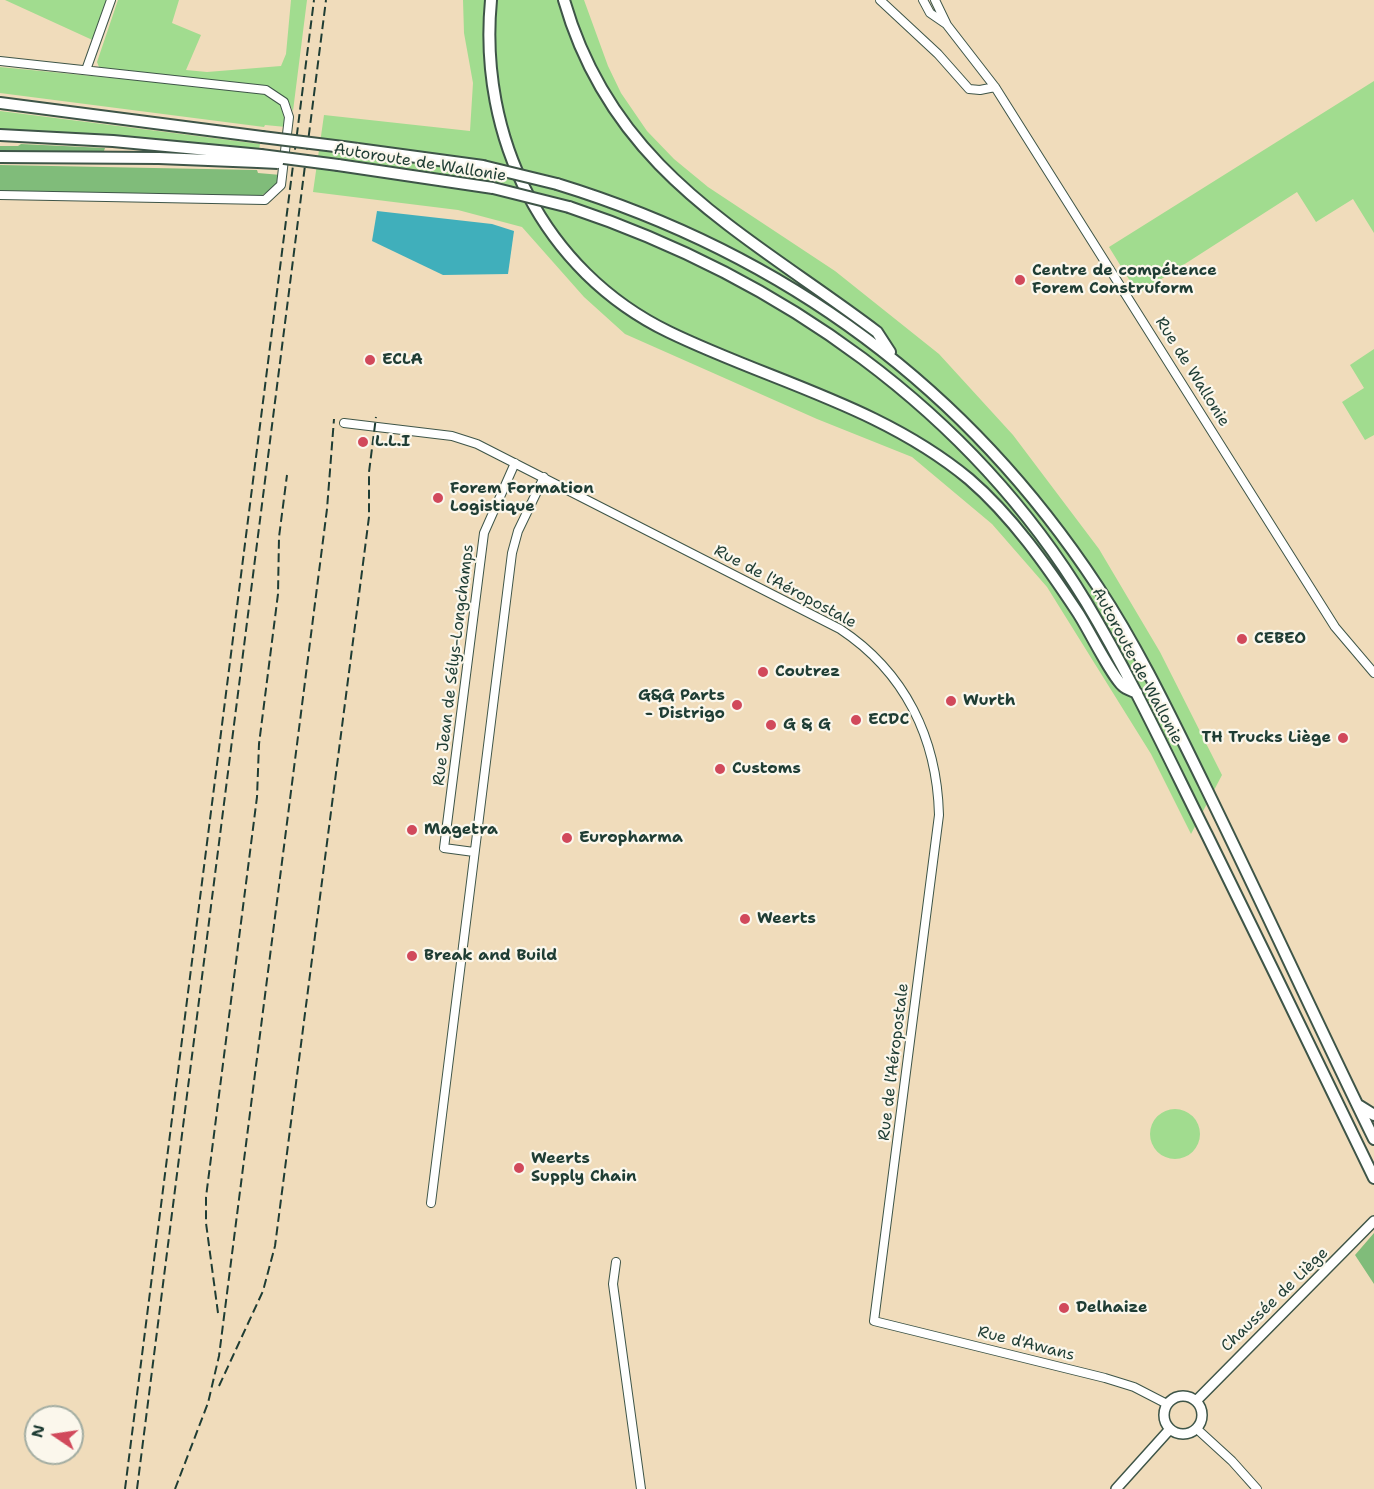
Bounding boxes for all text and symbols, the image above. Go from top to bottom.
street label: Autoroute de Wallonie [332,140,508,186]
place label: Centre de compétence Forem Construform [1032,261,1217,299]
marker: Centre de compétence Forem Construform [1013,273,1027,287]
street label: Rue de Wallonie [1151,314,1233,430]
place label: ECLA [382,350,423,370]
marker: ECLA [363,353,377,367]
place label: L.L.I [375,432,410,452]
marker: L.L.I [356,435,370,449]
place label: Forem Formation Logistique [450,479,594,517]
marker: Forem Formation Logistique [431,491,445,505]
street label: Rue de l'Aéropostale [710,541,860,633]
street label: Rue Jean de Sélys-Longchamps [430,543,478,787]
street label: Autoroute de Wallonie [1088,584,1186,748]
place label: CEBEO [1254,629,1306,649]
marker: CEBEO [1235,632,1249,646]
place label: Coutrez [775,662,840,682]
marker: Coutrez [756,665,770,679]
place label: G&G Parts - Distrigo [638,686,725,724]
place label: Wurth [963,691,1015,711]
marker: Wurth [944,694,958,708]
marker: G&G Parts - Distrigo [730,698,744,712]
place label: ECDC [868,710,909,730]
marker: ECDC [849,713,863,727]
place label: G & G [783,715,831,735]
marker: G & G [764,718,778,732]
place label: TH Trucks Liège [1202,728,1331,748]
marker: TH Trucks Liège [1336,731,1350,745]
place label: Customs [732,759,801,779]
marker: Customs [713,762,727,776]
place label: Magetra [424,820,498,840]
marker: Magetra [405,823,419,837]
place label: Europharma [579,828,683,848]
marker: Europharma [560,831,574,845]
place label: Weerts [757,909,816,929]
marker: Weerts [738,912,752,926]
place label: Break and Build [424,946,557,966]
marker: Break and Build [405,949,419,963]
street label: Rue de l'Aéropostale [875,982,913,1142]
place label: Weerts Supply Chain [531,1149,637,1187]
marker: Weerts Supply Chain [512,1161,526,1175]
street label: Chaussée de Liège [1217,1244,1333,1356]
place label: Delhaize [1076,1298,1148,1318]
marker: Delhaize [1057,1301,1071,1315]
street label: Rue d'Awans [976,1323,1076,1365]
north arrow [24,1405,84,1465]
text: N [26,1423,50,1440]

